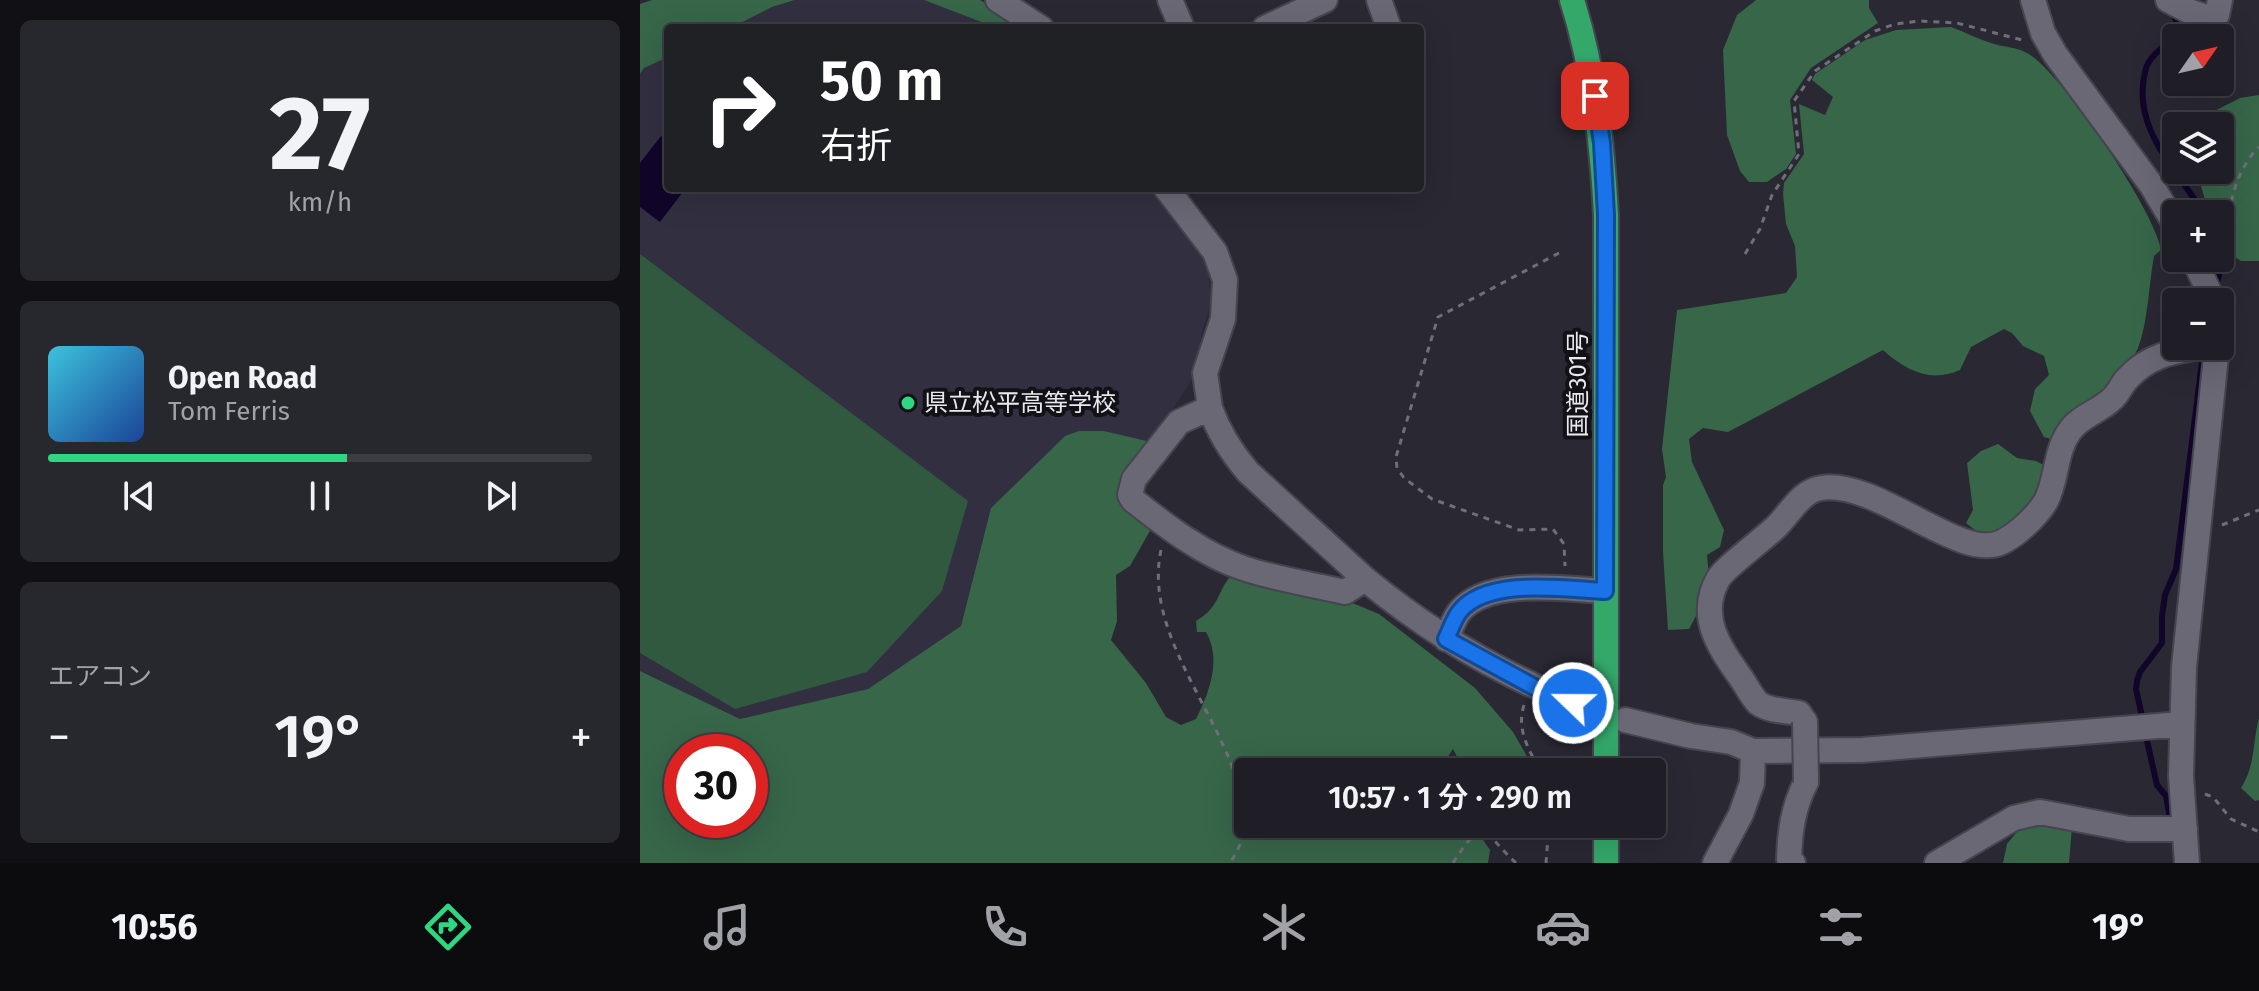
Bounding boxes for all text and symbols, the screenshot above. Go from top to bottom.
north arrow [2162,24,2234,96]
map controls [2162,24,2234,360]
text: 50 m [820,48,943,115]
icon: right [688,56,792,160]
pin [1561,62,1629,130]
text: 27 [269,72,371,197]
icon: arrive [1573,74,1617,118]
button: layers [2162,112,2234,184]
text: 右折 [820,124,892,168]
text: km/h [288,187,352,218]
button: + [2162,200,2234,272]
button: − [2162,288,2234,360]
street label: 国道301号 [1564,330,1592,438]
text: Open Road [168,360,317,396]
place label: 県立松平高等学校 [924,389,1116,417]
marker: 県立松平高等学校 [899,394,917,412]
text: Tom Ferris [168,396,290,427]
icon: previous [117,474,161,518]
icon: pause [298,474,342,518]
icon: next [479,474,523,518]
text: エアコン [48,661,152,692]
position arrow [1531,661,1615,745]
text: 19° [274,701,366,773]
text: − [48,711,70,764]
text: + [570,711,592,764]
speed limit sign: 30 [664,734,768,838]
text: 10:57 · 1 分 · 290 m [1328,780,1572,816]
icon: directions [420,899,476,955]
icon: music [699,899,755,955]
icon: phone [977,899,1033,955]
icon: climate [1256,899,1312,955]
icon: car [1535,899,1591,955]
icon: filters [1813,899,1869,955]
text: 10:56 [111,905,198,949]
text: 19° [2092,905,2148,949]

